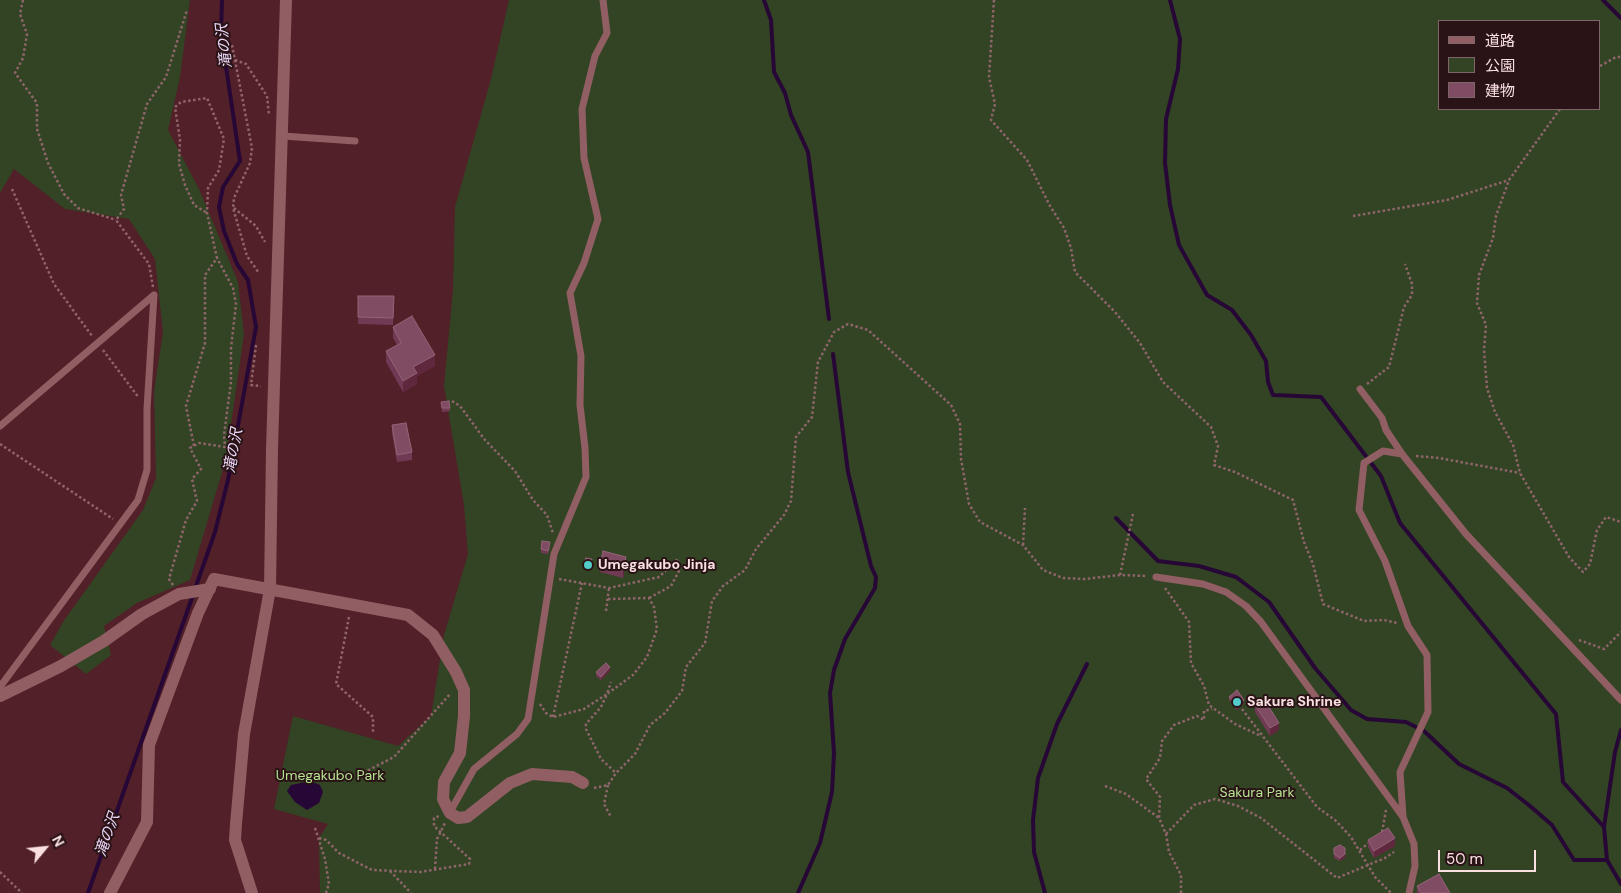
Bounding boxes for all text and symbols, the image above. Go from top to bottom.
legend [1438,20,1601,110]
water label: 滝の沢 [214,23,236,69]
text: 道路 [1485,31,1515,51]
text: 公園 [1485,56,1515,76]
text: 建物 [1485,81,1515,101]
water label: 滝の沢 [221,427,247,475]
place label: Umegakubo Jinja [598,557,715,573]
marker: Umegakubo Jinja [582,559,594,571]
place label: Sakura Shrine [1247,694,1341,710]
marker: Sakura Shrine [1231,696,1243,708]
park label: Umegakubo Park [276,768,384,784]
park label: Sakura Park [1220,785,1294,801]
water label: 滝の沢 [92,811,124,859]
north arrow [20,823,70,873]
text: N [48,832,69,850]
scale bar [1441,840,1538,872]
text: 50 m [1446,849,1483,869]

